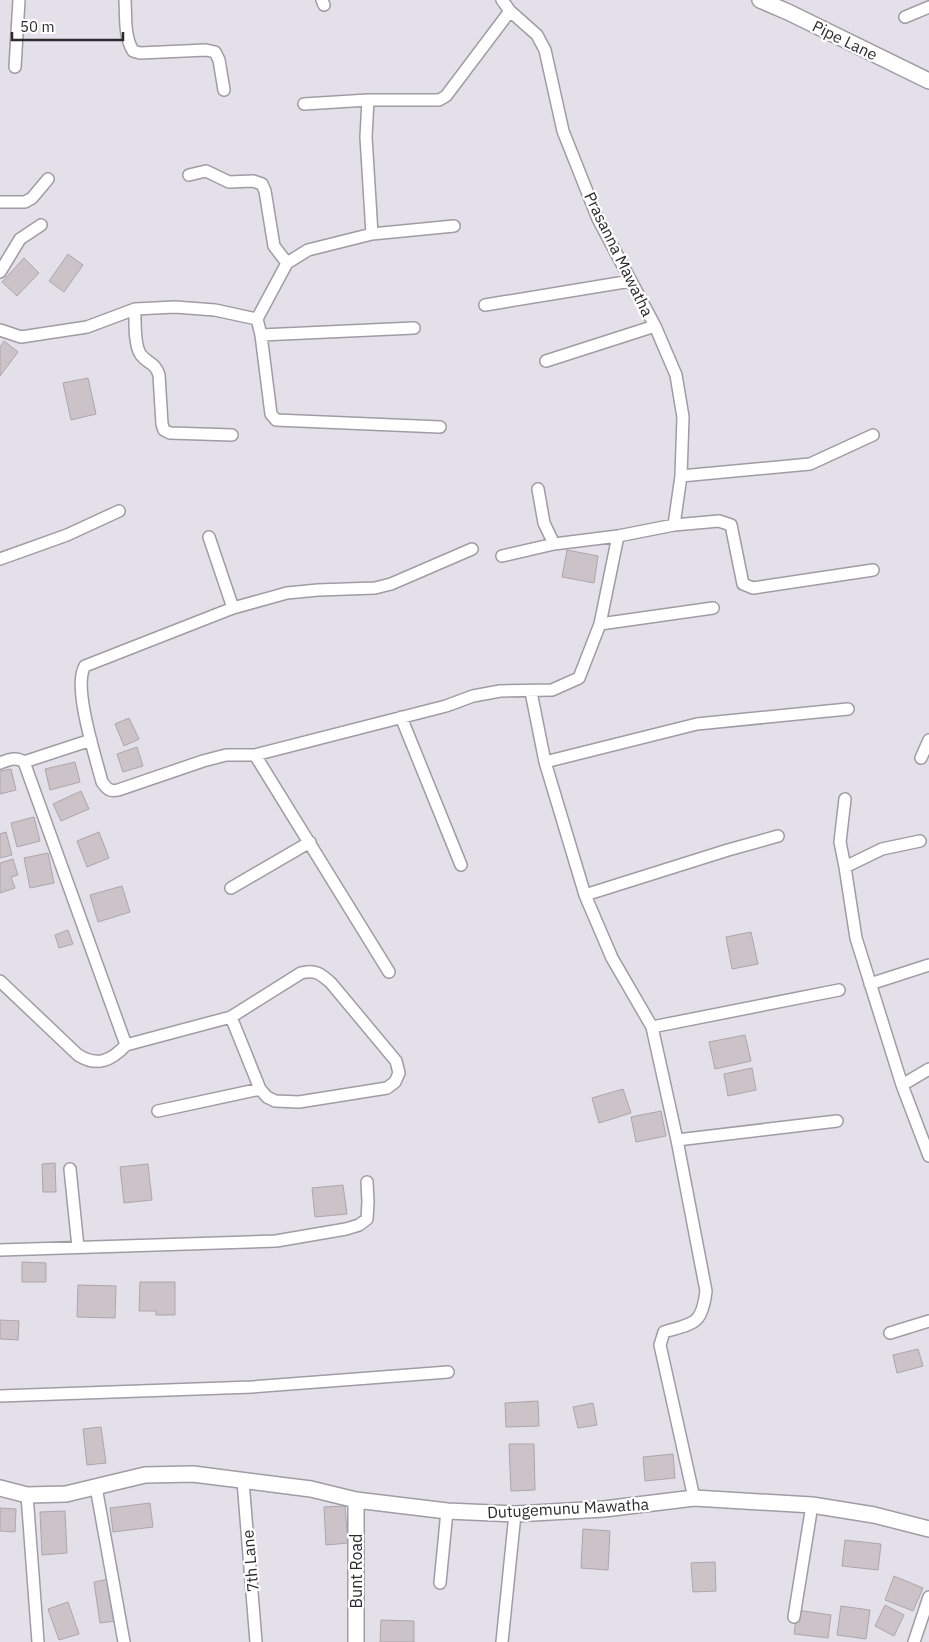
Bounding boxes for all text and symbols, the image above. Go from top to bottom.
scale bar [12,10,124,42]
street label: Pipe Lane [809,16,881,64]
text: 50 m [20,17,55,36]
street label: Prasanna Mawatha [580,188,658,320]
street label: Dutugemunu Mawatha [487,1494,650,1522]
street label: 7th Lane [237,1529,263,1593]
street label: Bunt Road [346,1534,366,1608]

